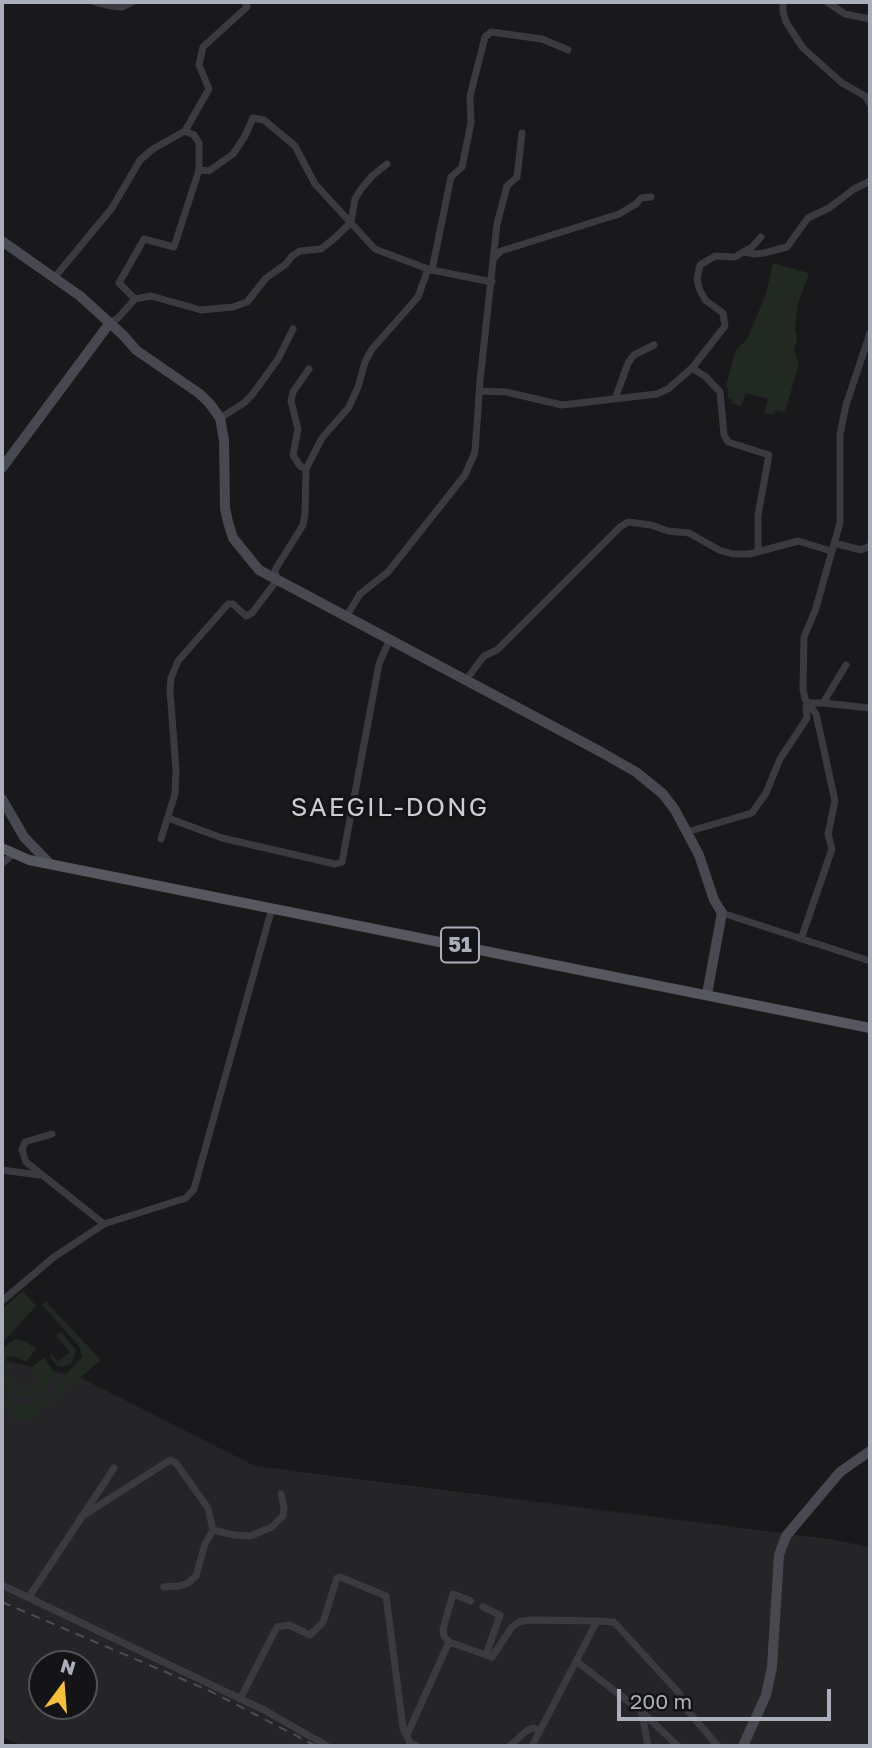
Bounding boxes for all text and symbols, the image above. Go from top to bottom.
district label: SAEGIL-DONG [292,792,488,824]
road number: 51 [441,928,479,962]
north arrow [28,1650,98,1720]
text: N [58,1653,78,1679]
scale bar [620,1674,834,1718]
text: 200 m [630,1688,692,1714]

